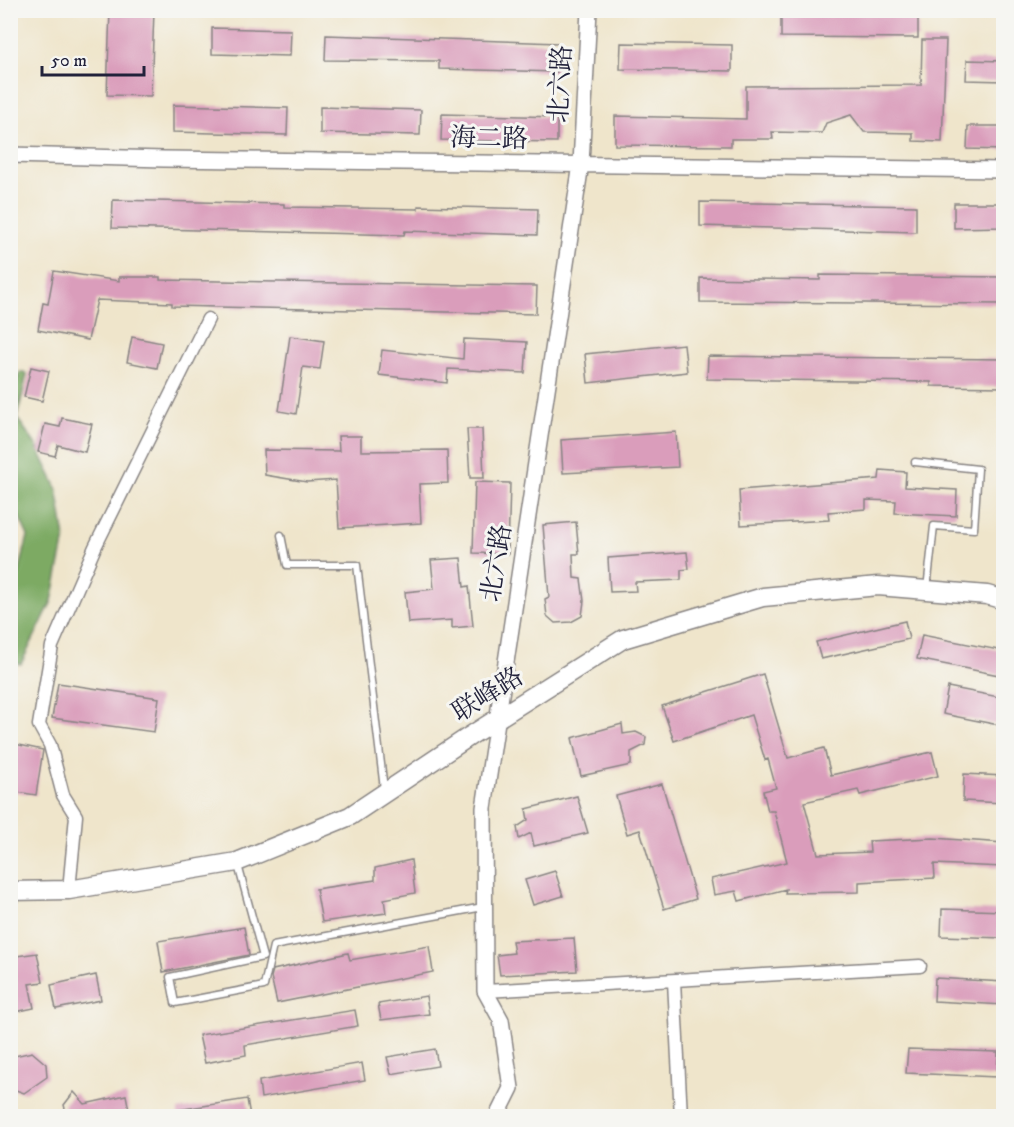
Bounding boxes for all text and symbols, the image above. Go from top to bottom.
scale bar [42,39,144,77]
street label: 北六路 [542,44,580,124]
text: 50 m [51,50,87,72]
street label: 海二路 [450,122,528,156]
street label: 北六路 [475,522,519,604]
street label: 联峰路 [446,660,530,730]

